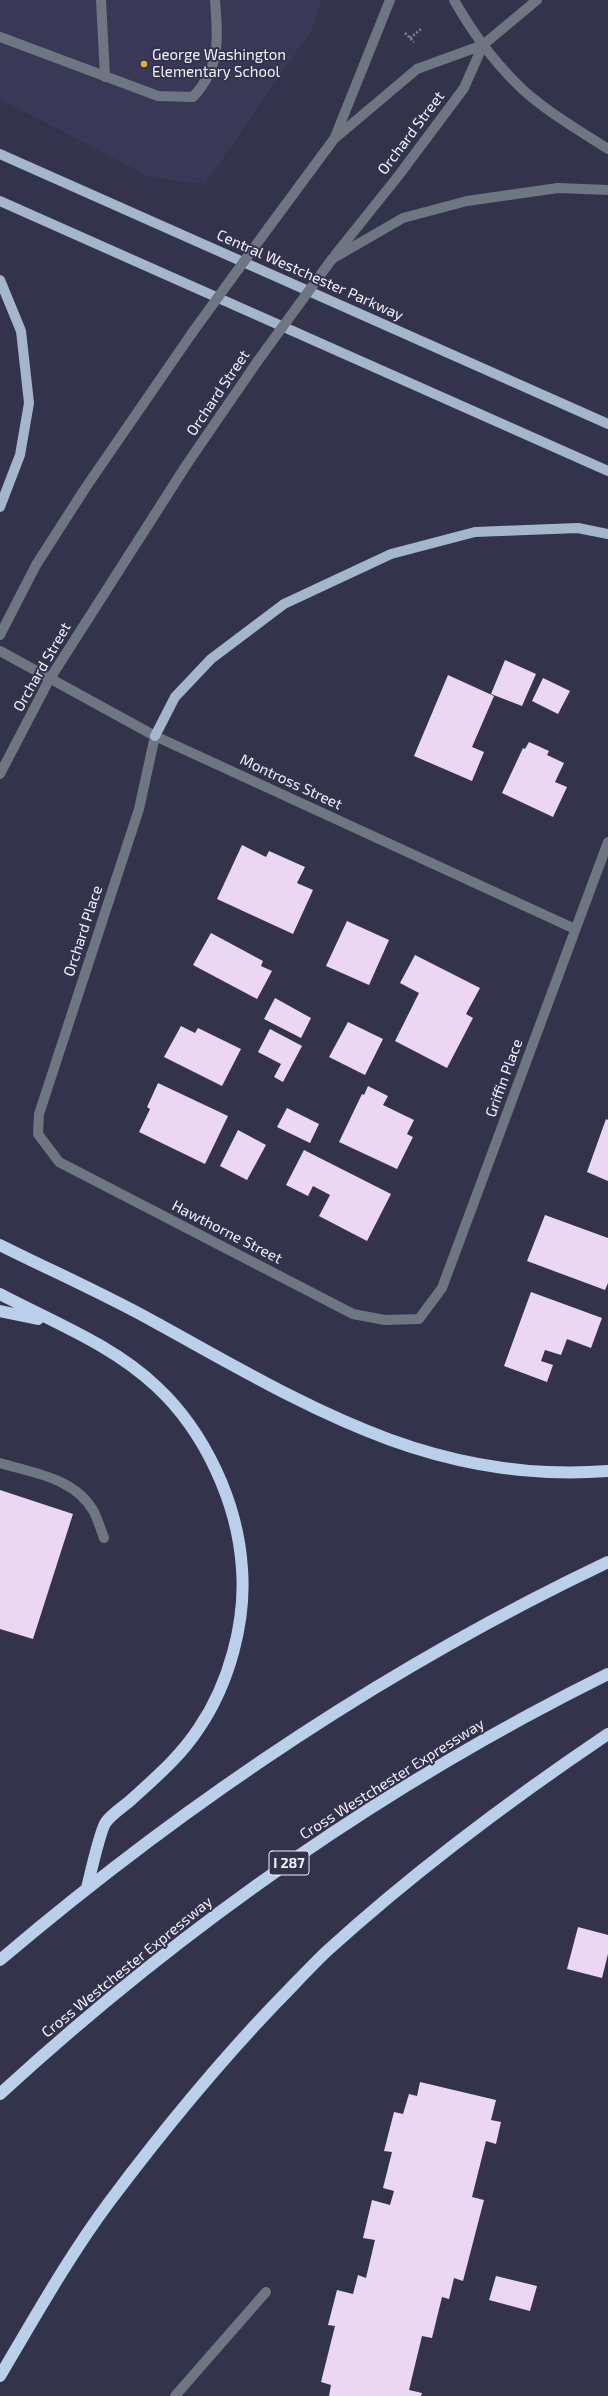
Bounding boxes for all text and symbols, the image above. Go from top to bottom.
place label: George Washington Elementary School [152,46,286,81]
marker: George Washington Elementary School [139,59,149,69]
street label: Orchard Street [374,88,448,178]
street label: Central Westchester Parkway [214,226,406,324]
street label: Orchard Street [183,347,253,439]
street label: Orchard Street [9,619,75,715]
street label: Montross Street [237,750,345,814]
street label: Orchard Place [60,883,106,979]
street label: Griffin Place [482,1036,526,1120]
street label: Hawthorne Street [169,1196,285,1268]
street label: Cross Westchester Expressway [296,1715,488,1843]
road number: I 287 [269,1851,309,1875]
street label: Cross Westchester Expressway [38,1893,216,2041]

